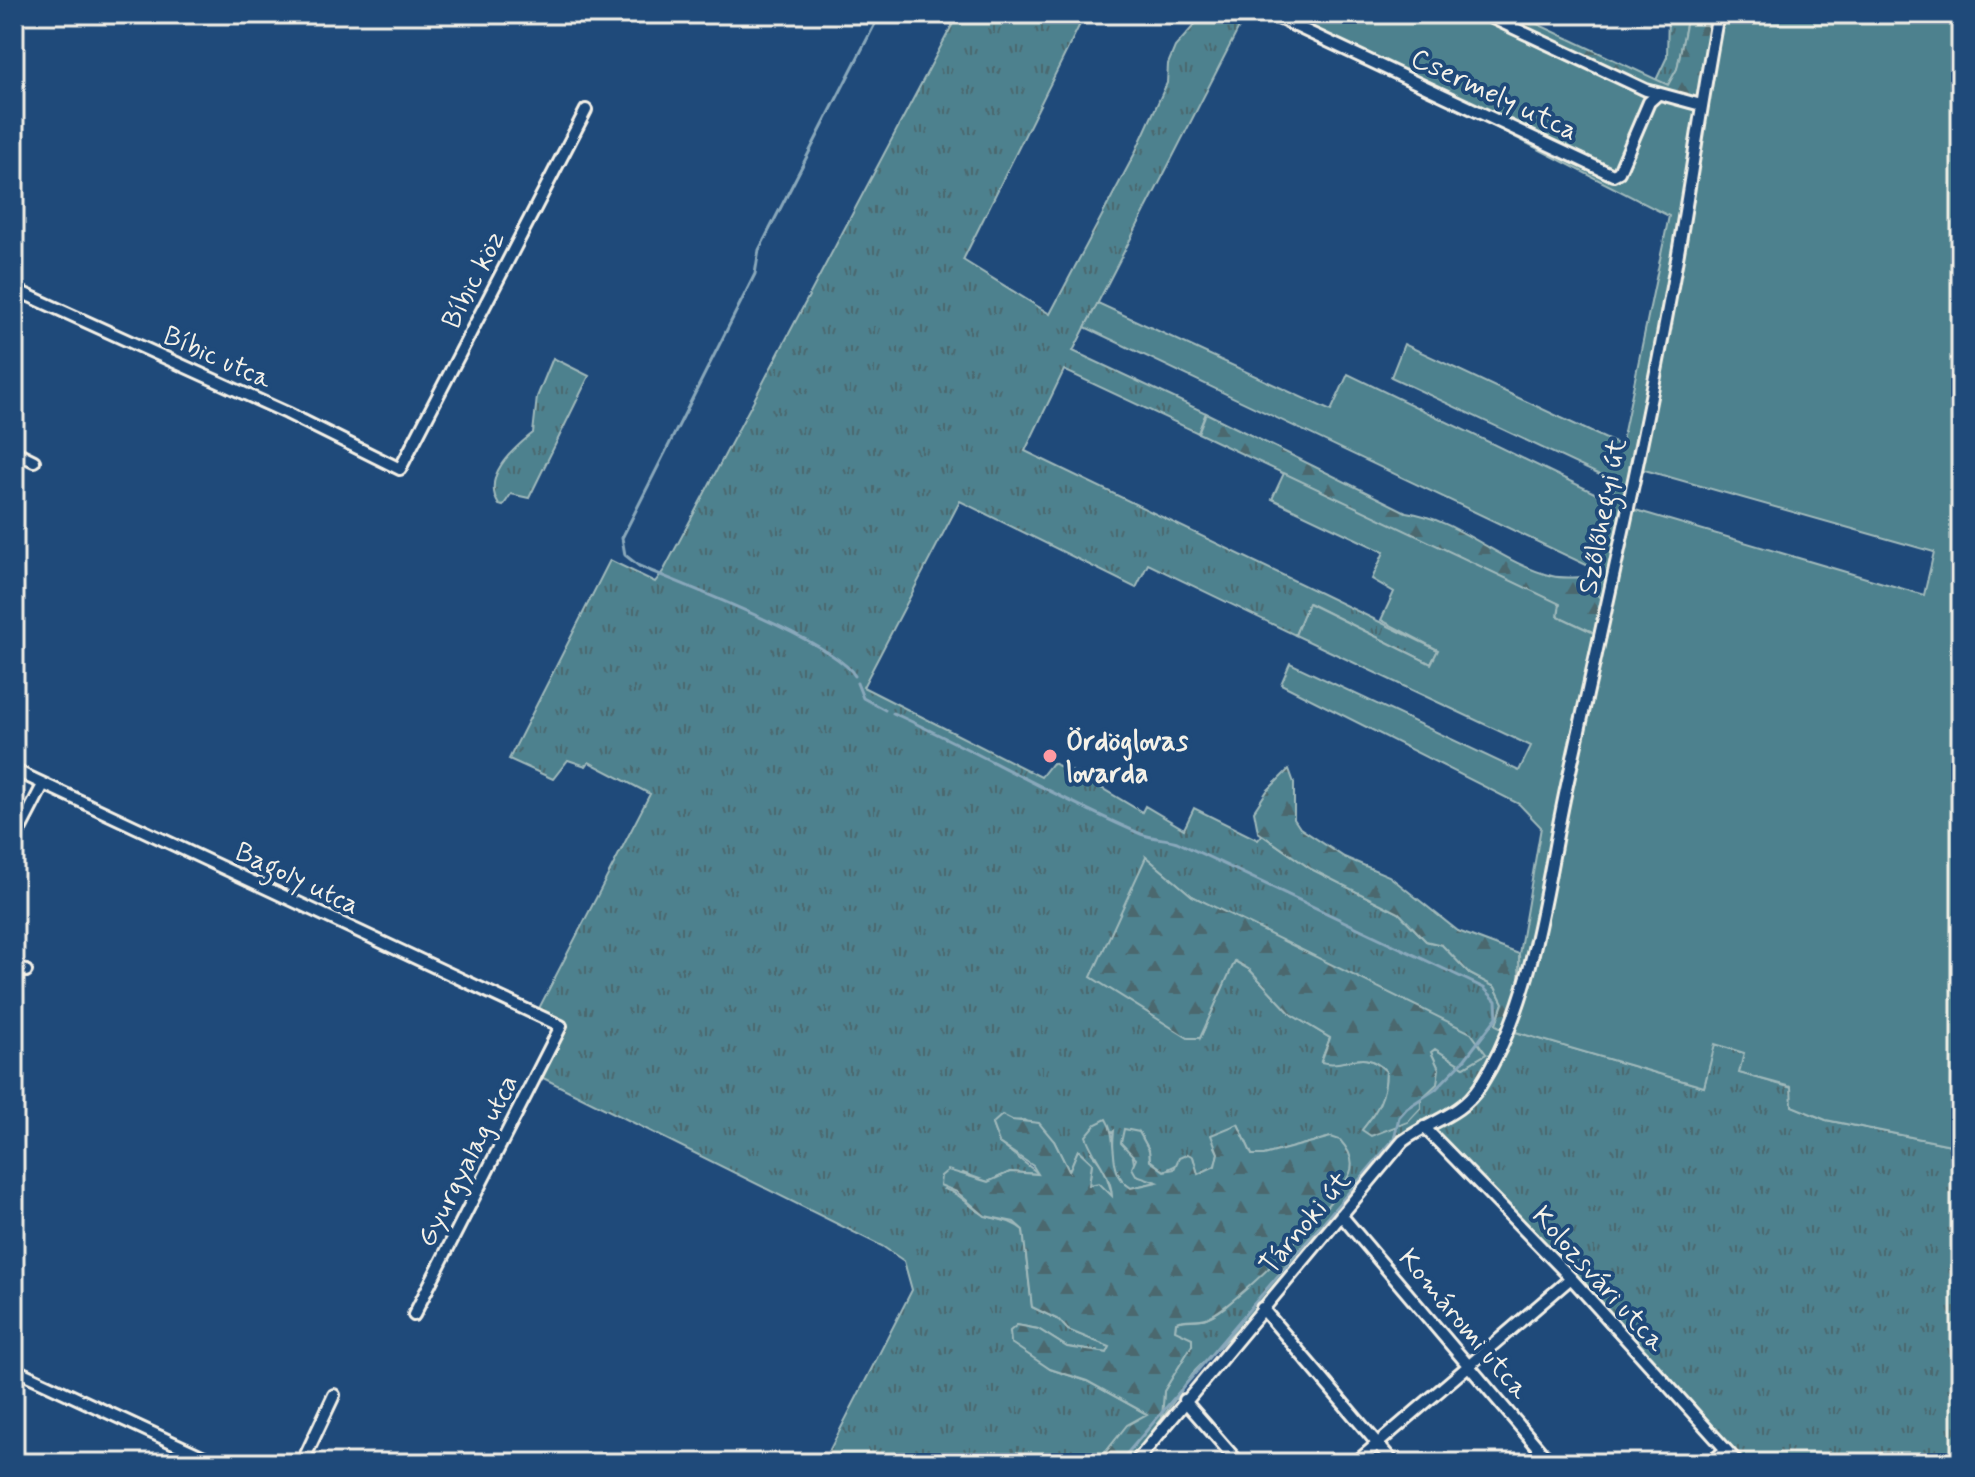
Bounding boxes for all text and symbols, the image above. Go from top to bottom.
street label: Csermely utca [1404,40,1584,150]
street label: Bíbic köz [434,225,515,336]
street label: Bíbic utca [157,318,277,399]
street label: Szőlőhegyi út [1570,435,1640,598]
place label: Ördöglovas lovarda [1066,724,1189,793]
marker: Ördöglovas lovarda [1041,747,1059,765]
street label: Bagoly utca [227,834,365,927]
street label: Gyurgyalag utca [409,1068,528,1254]
street label: Tárnoki út [1252,1164,1360,1283]
street label: Kolozsvári utca [1523,1199,1674,1361]
street label: Komáromi utca [1389,1241,1537,1408]

